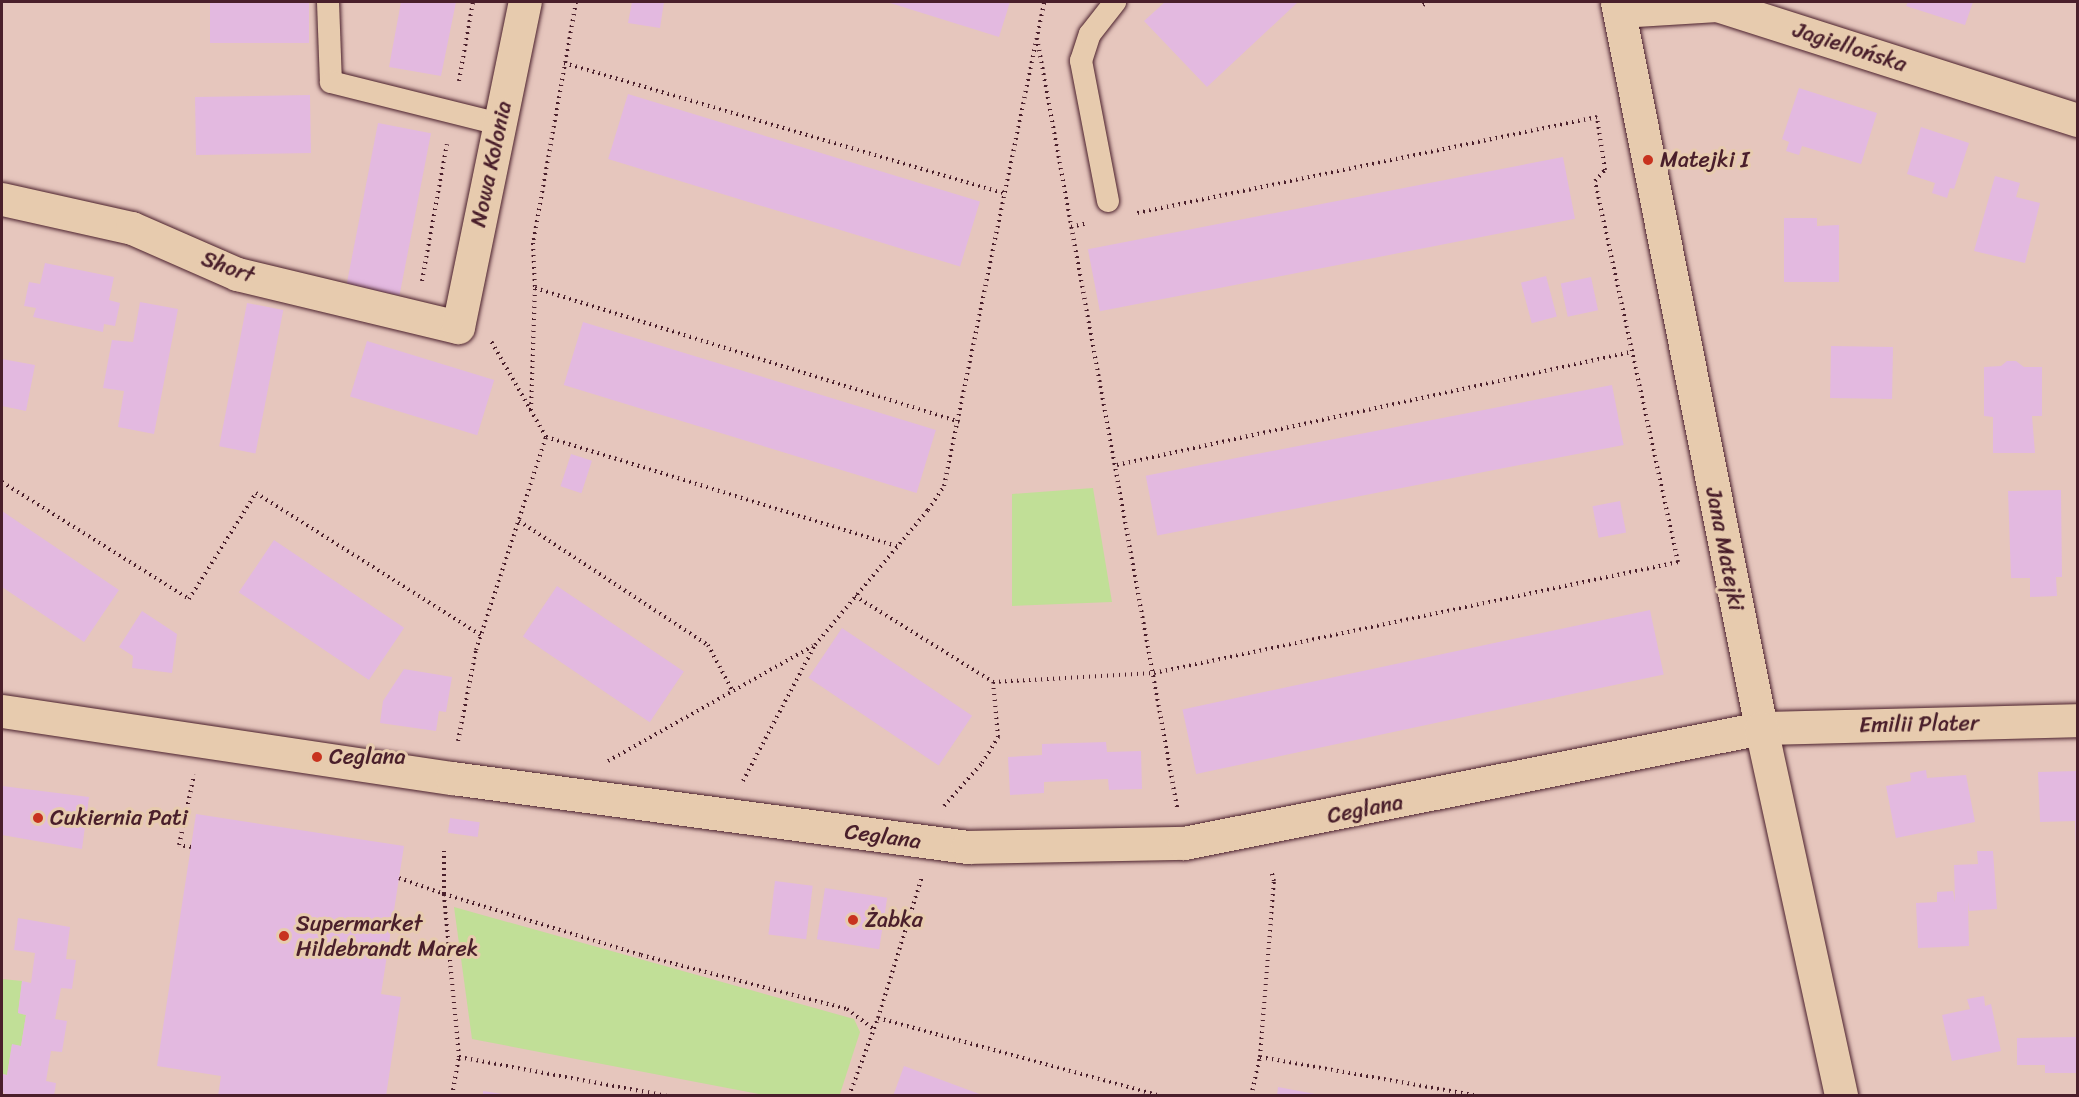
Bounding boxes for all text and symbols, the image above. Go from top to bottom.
street label: Jagiellońska [1790,16,1910,78]
street label: Nowa Kolonia [465,98,517,230]
place label: Matejki I [1660,147,1749,173]
marker: Matejki I [1641,153,1655,167]
street label: Short [198,245,258,289]
street label: Jana Matejki [1700,485,1750,613]
street label: Emilii Plater [1859,710,1979,738]
place label: Ceglana [329,744,405,770]
marker: Ceglana [310,750,324,764]
street label: Ceglana [1325,789,1405,829]
place label: Cukiernia Pati [50,805,188,831]
marker: Cukiernia Pati [31,811,45,825]
street label: Ceglana [843,818,923,854]
place label: Żabka [865,907,923,933]
place label: Supermarket Hildebrandt Marek [296,910,478,962]
marker: Żabka [846,913,860,927]
marker: Supermarket Hildebrandt Marek [277,929,291,943]

